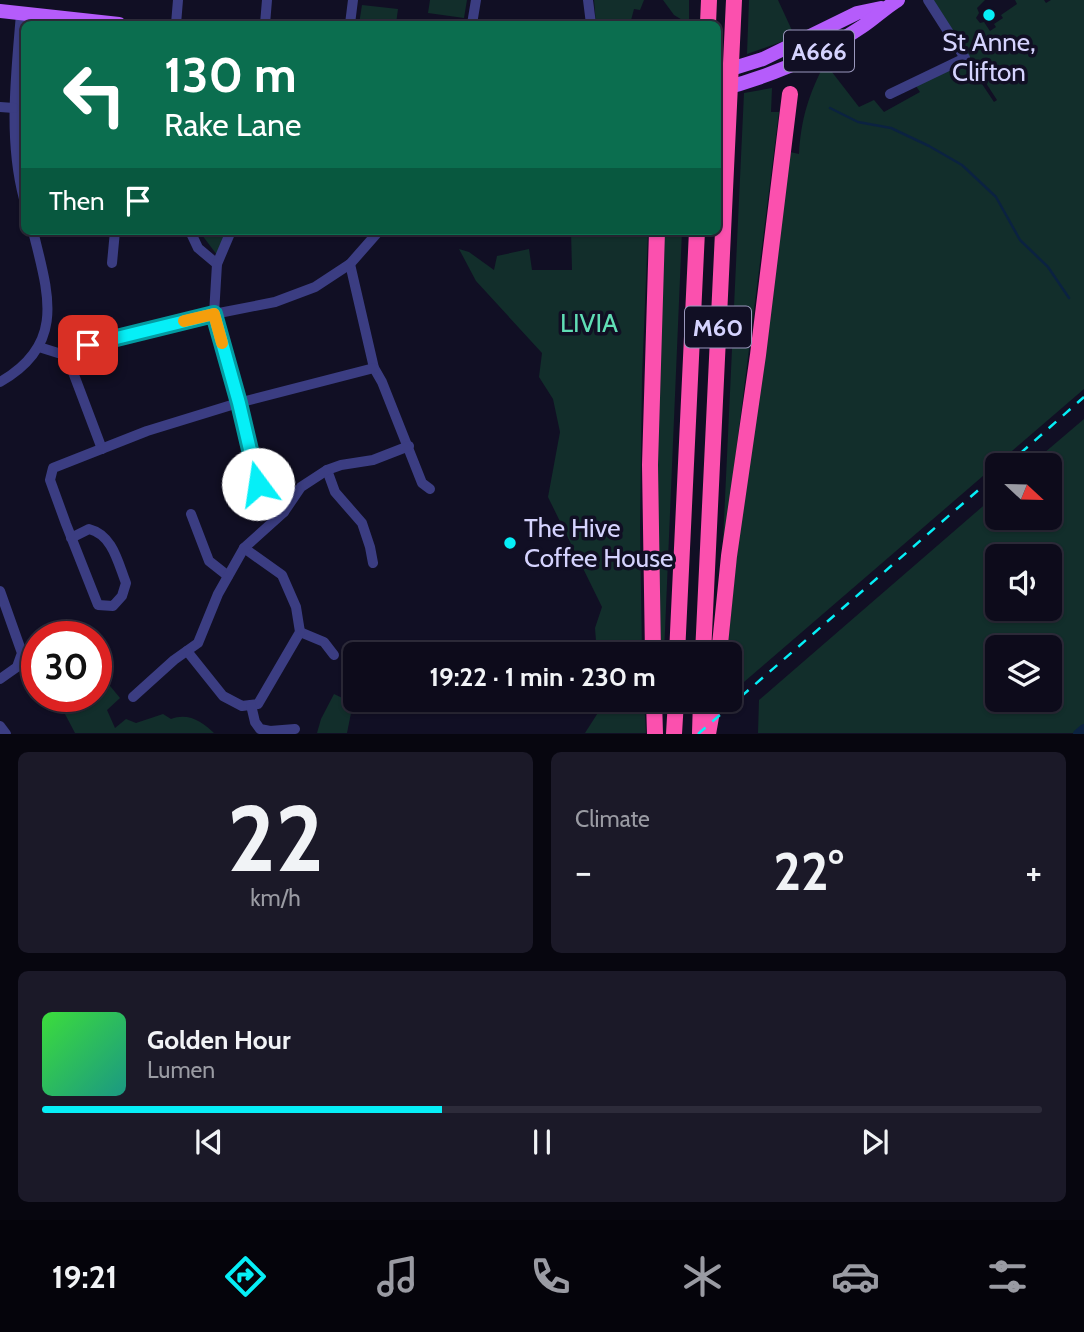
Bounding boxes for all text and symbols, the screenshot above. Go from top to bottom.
marker: St Anne, Clifton [981,7,997,23]
place label: St Anne, Clifton [942,26,1036,88]
road number: A666 [784,31,854,72]
text: 130 m [164,45,297,104]
icon: left [49,49,140,140]
text: Rake Lane [164,105,301,144]
icon: arrive [119,182,157,220]
text: Then [49,185,105,217]
road number: M60 [685,306,751,348]
park label: LIVIA [560,307,618,339]
pin [58,315,118,375]
icon: arrive [69,326,107,364]
position arrow [221,447,295,521]
north arrow [985,453,1062,530]
map controls [985,453,1062,712]
place label: The Hive Coffee House [524,512,673,574]
marker: The Hive Coffee House [502,535,518,551]
button: sound [985,544,1062,621]
speed limit sign: 30 [21,621,112,712]
button: layers [985,635,1062,712]
text: 19:22 · 1 min · 230 m [429,661,656,693]
text: 22 [227,783,324,894]
text: Climate [575,805,650,833]
text: 22° [773,840,844,903]
text: − [575,848,592,895]
text: + [1025,848,1042,895]
text: km/h [250,884,301,912]
text: Golden Hour [147,1024,290,1056]
text: Lumen [147,1056,215,1084]
icon: previous [190,1123,228,1161]
icon: pause [523,1123,561,1161]
icon: next [856,1123,894,1161]
icon: directions [221,1252,270,1301]
icon: music [373,1252,422,1301]
icon: phone [526,1252,575,1301]
icon: climate [678,1252,727,1301]
icon: car [831,1252,880,1301]
icon: filters [983,1252,1032,1301]
text: 19:21 [52,1257,117,1296]

